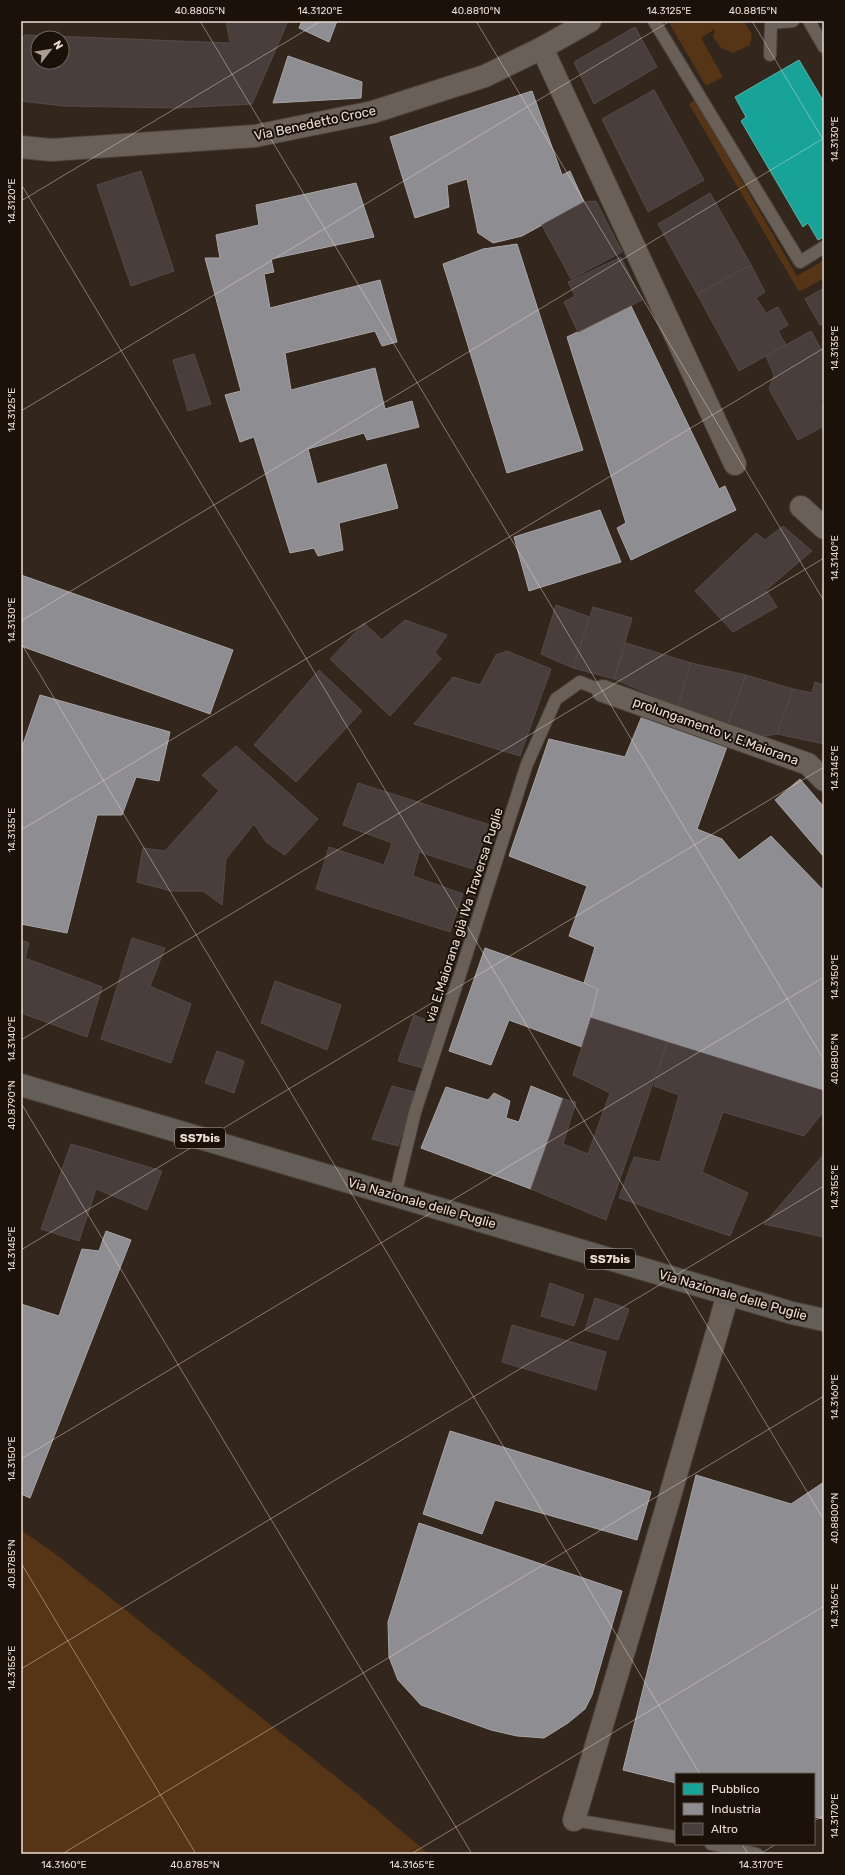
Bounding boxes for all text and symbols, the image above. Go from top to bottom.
text: 40.8805°N [175,5,225,17]
text: 14.3120°E [297,5,343,17]
text: 40.8810°N [451,5,501,17]
text: 14.3125°E [647,5,691,17]
text: 40.8815°N [729,5,777,17]
north arrow [30,30,70,70]
text: N [51,38,66,52]
street label: Via Benedetto Croce [253,103,377,143]
text: 14.3130°E [829,116,841,162]
text: 14.3120°E [6,178,18,224]
text: 14.3135°E [829,326,841,370]
text: 14.3125°E [6,388,18,432]
text: 14.3140°E [829,535,841,581]
text: 14.3130°E [6,597,18,643]
street label: prolungamento v. E.Maiorana [631,694,801,769]
text: 14.3145°E [829,745,841,791]
street label: via E.Maiorana già IVa Traversa Puglie [422,806,507,1025]
text: 14.3135°E [6,808,18,852]
text: 14.3150°E [829,954,841,1000]
text: 14.3140°E [6,1016,18,1062]
text: 40.8805°N [829,1034,841,1084]
text: 40.8790°N [6,1080,18,1130]
road number: SS7bis [175,1128,225,1148]
text: 14.3155°E [829,1165,841,1209]
street label: Via Nazionale delle Puglie [346,1175,498,1232]
text: 14.3145°E [6,1226,18,1272]
road number: SS7bis [585,1249,635,1269]
street label: Via Nazionale delle Puglie [657,1267,809,1324]
text: 14.3160°E [829,1374,841,1420]
text: 14.3150°E [6,1436,18,1482]
text: 40.8800°N [829,1492,841,1544]
text: 40.8785°N [6,1539,18,1589]
text: 14.3165°E [829,1584,841,1628]
text: 14.3155°E [6,1646,18,1690]
legend [675,1773,815,1845]
text: Pubblico [711,1782,760,1796]
text: 14.3170°E [829,1794,841,1838]
text: Industria [711,1802,761,1816]
text: Altro [711,1822,738,1836]
text: 14.3160°E [41,1859,87,1871]
text: 40.8785°N [170,1859,220,1871]
text: 14.3165°E [390,1859,434,1871]
text: 14.3170°E [739,1859,783,1871]

